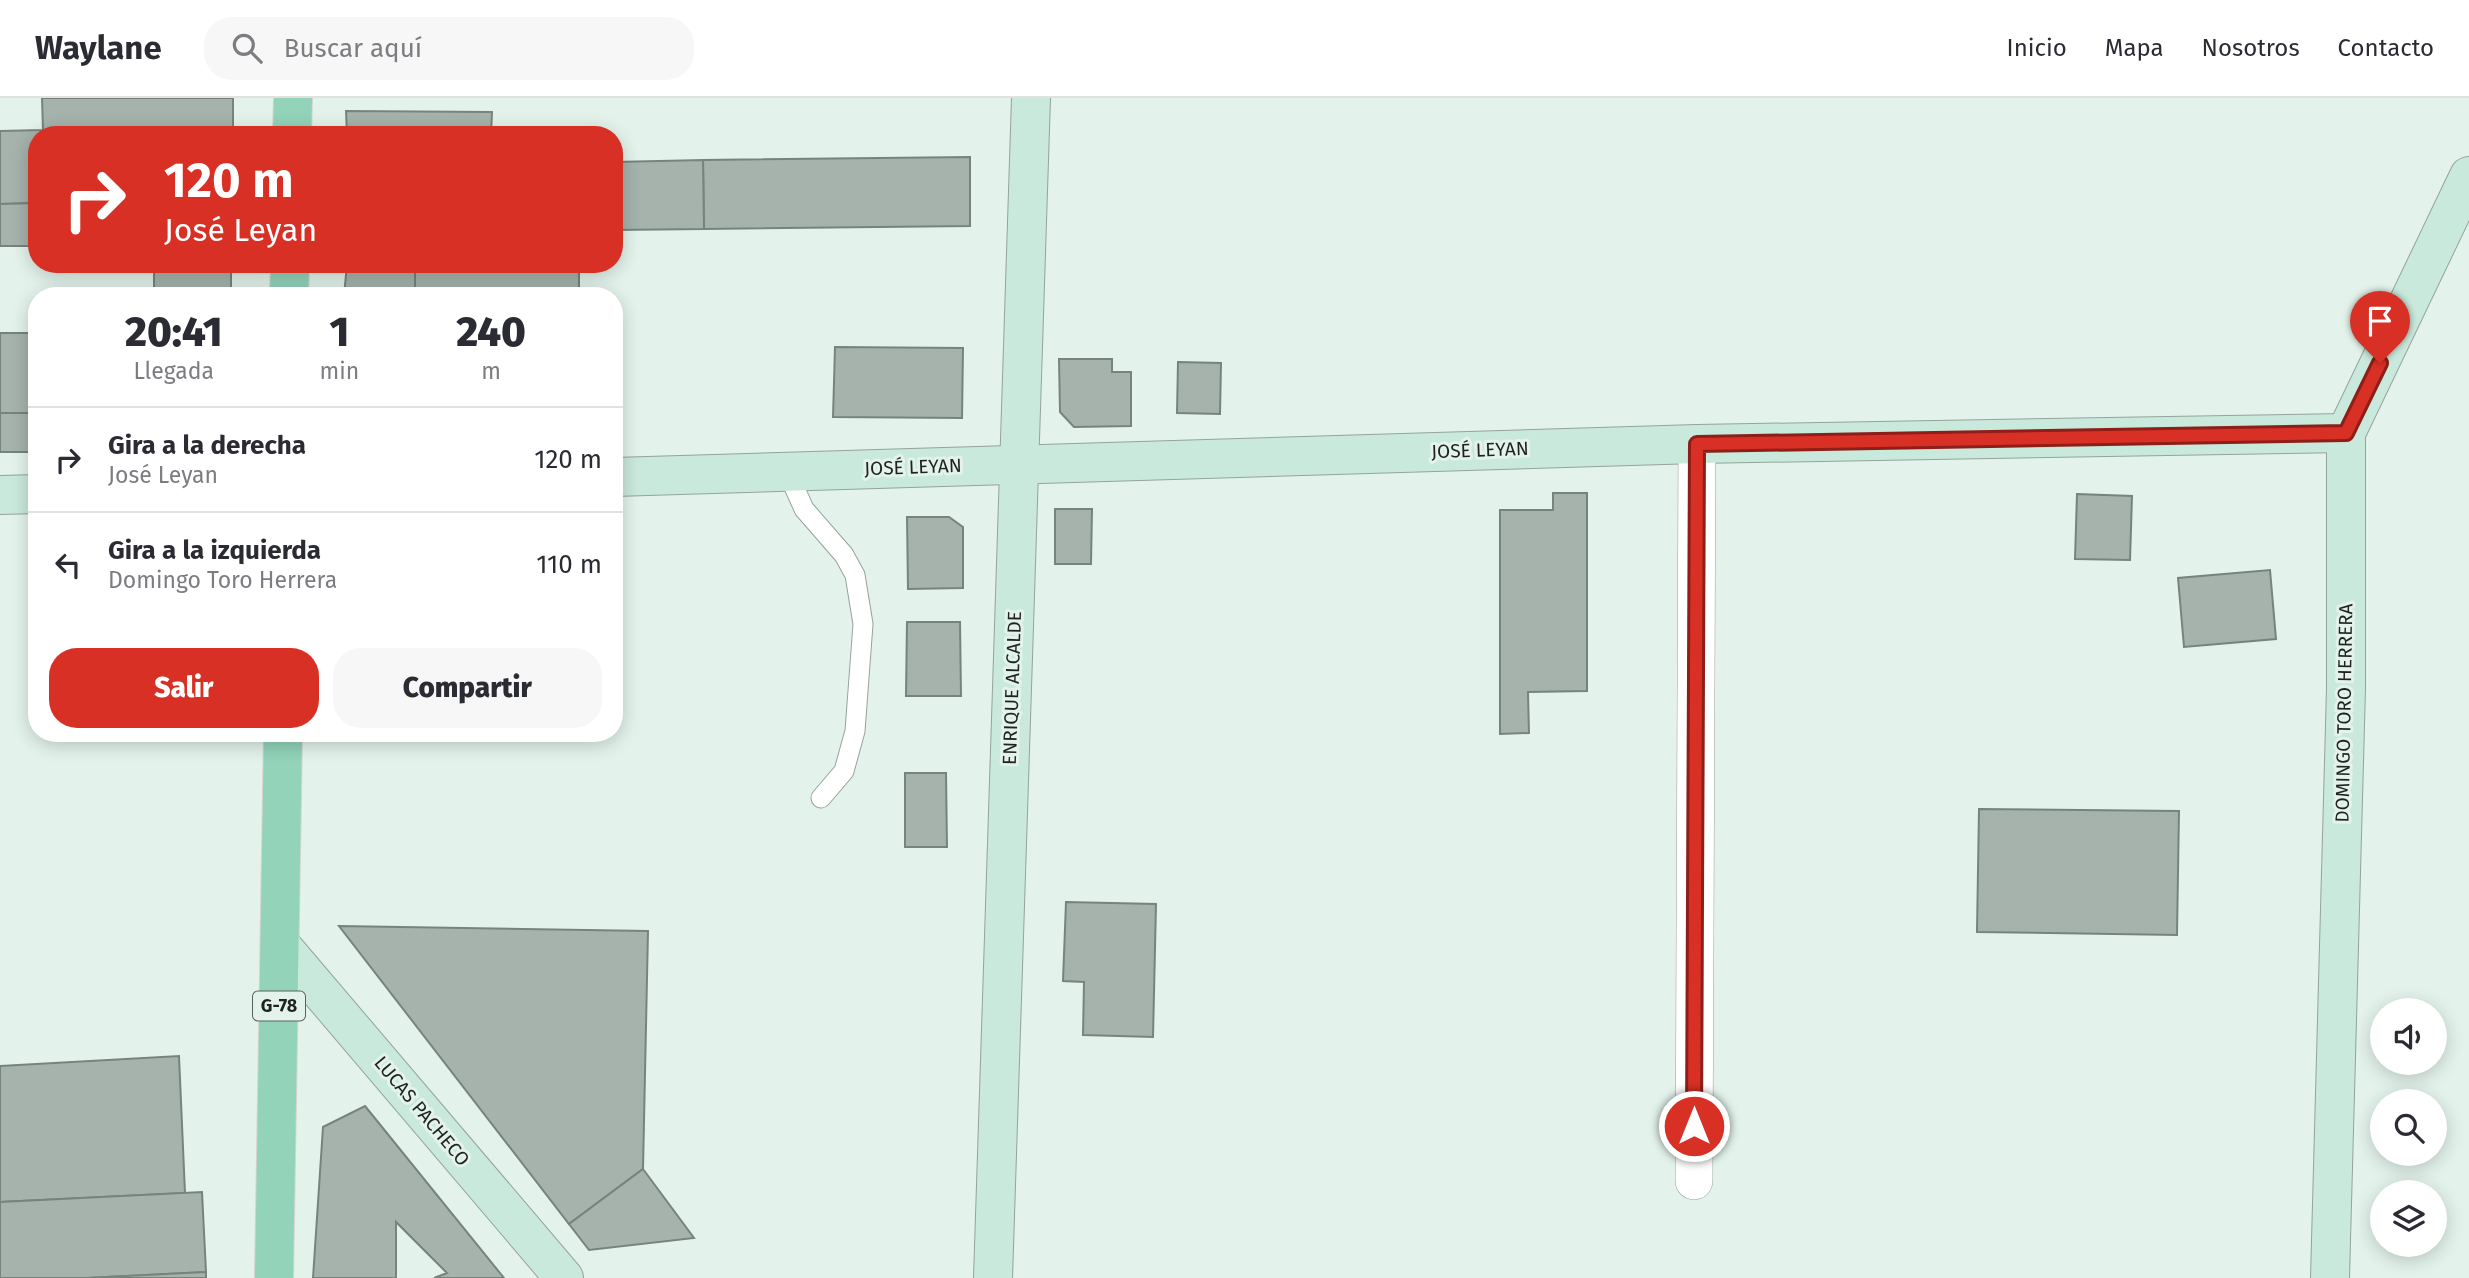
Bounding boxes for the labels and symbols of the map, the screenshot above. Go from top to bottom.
pin [2350,291,2410,363]
street label: JOSÉ LEYAN [1431,437,1529,463]
street label: JOSÉ LEYAN [864,454,962,480]
street label: DOMINGO TORO HERRERA [2331,603,2357,823]
street label: ENRIQUE ALCALDE [998,611,1026,765]
road number: G-78 [253,992,305,1021]
street label: LUCAS PACHECO [369,1052,475,1170]
position arrow [1657,1089,1731,1163]

